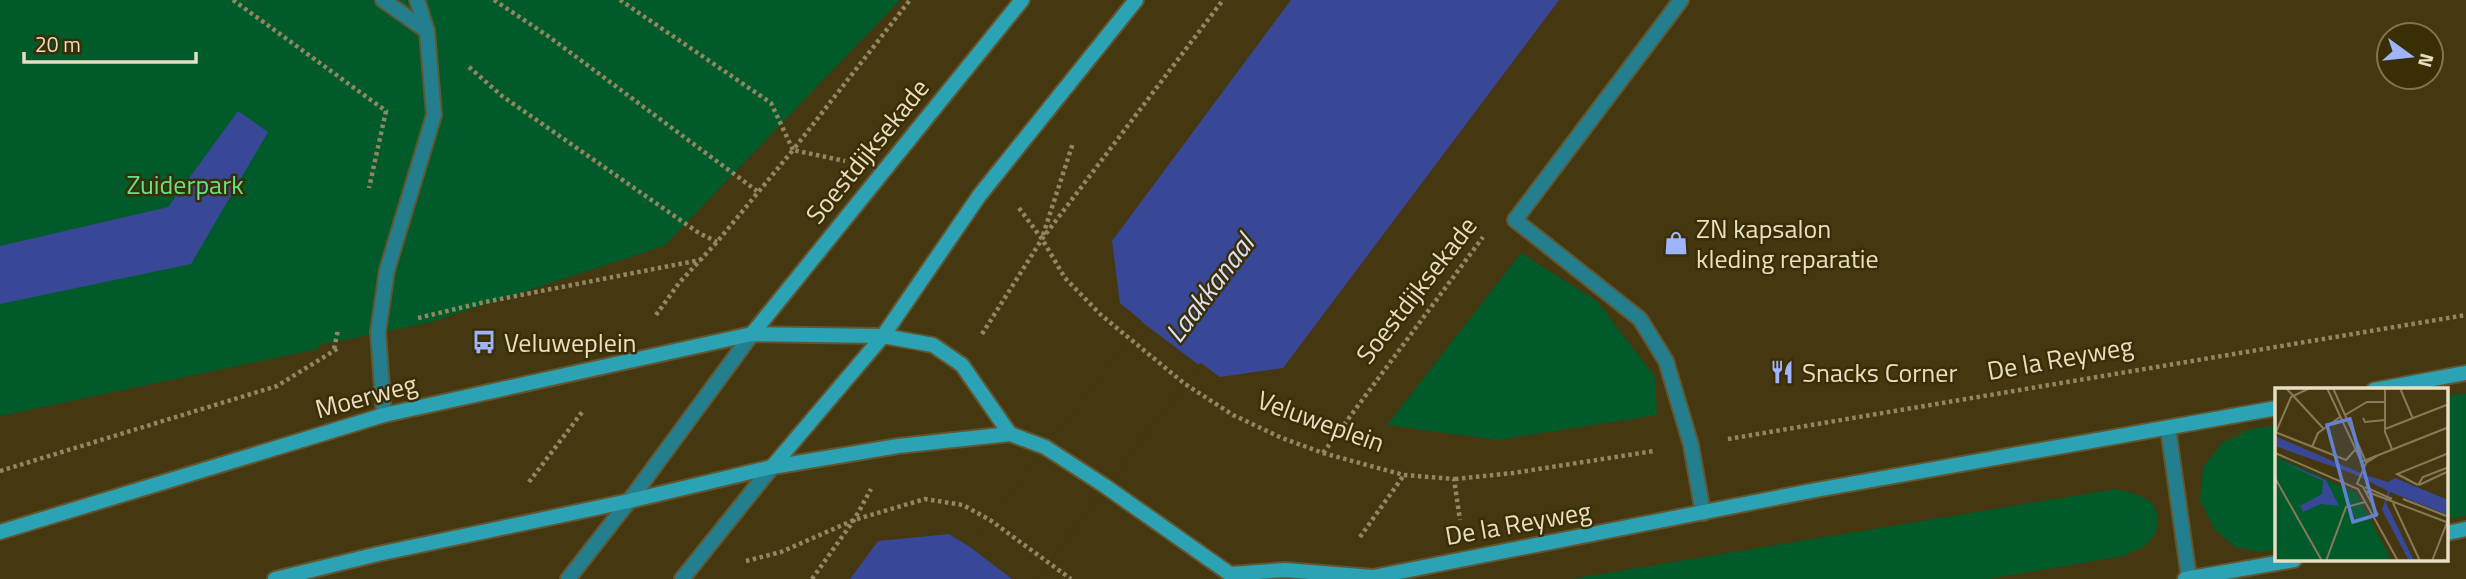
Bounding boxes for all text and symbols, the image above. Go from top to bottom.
scale bar [24,21,196,65]
north arrow [2375,21,2445,91]
text: 20 m [35,28,81,60]
text: N [2411,50,2443,71]
street label: Soestdijksekade [796,70,938,232]
park label: Zuiderpark [126,165,244,204]
street label: Soestdijksekade [1346,208,1486,372]
place label: ZN kapsalon kleding reparatie [1696,209,1879,278]
water label: Laakkanaal [1154,222,1266,351]
shop icon: ZN kapsalon kleding reparatie [1662,229,1690,257]
place label: Veluweplein [504,323,637,362]
street label: De la Reyweg [1984,326,2136,390]
bus stop icon: Veluweplein [470,328,498,356]
place label: Snacks Corner [1802,353,1957,392]
restaurant icon: Snacks Corner [1768,358,1796,386]
street label: Moerweg [311,364,421,428]
street label: Veluweplein [1252,380,1390,462]
inset map [2275,388,2448,562]
street label: De la Reyweg [1442,491,1594,555]

